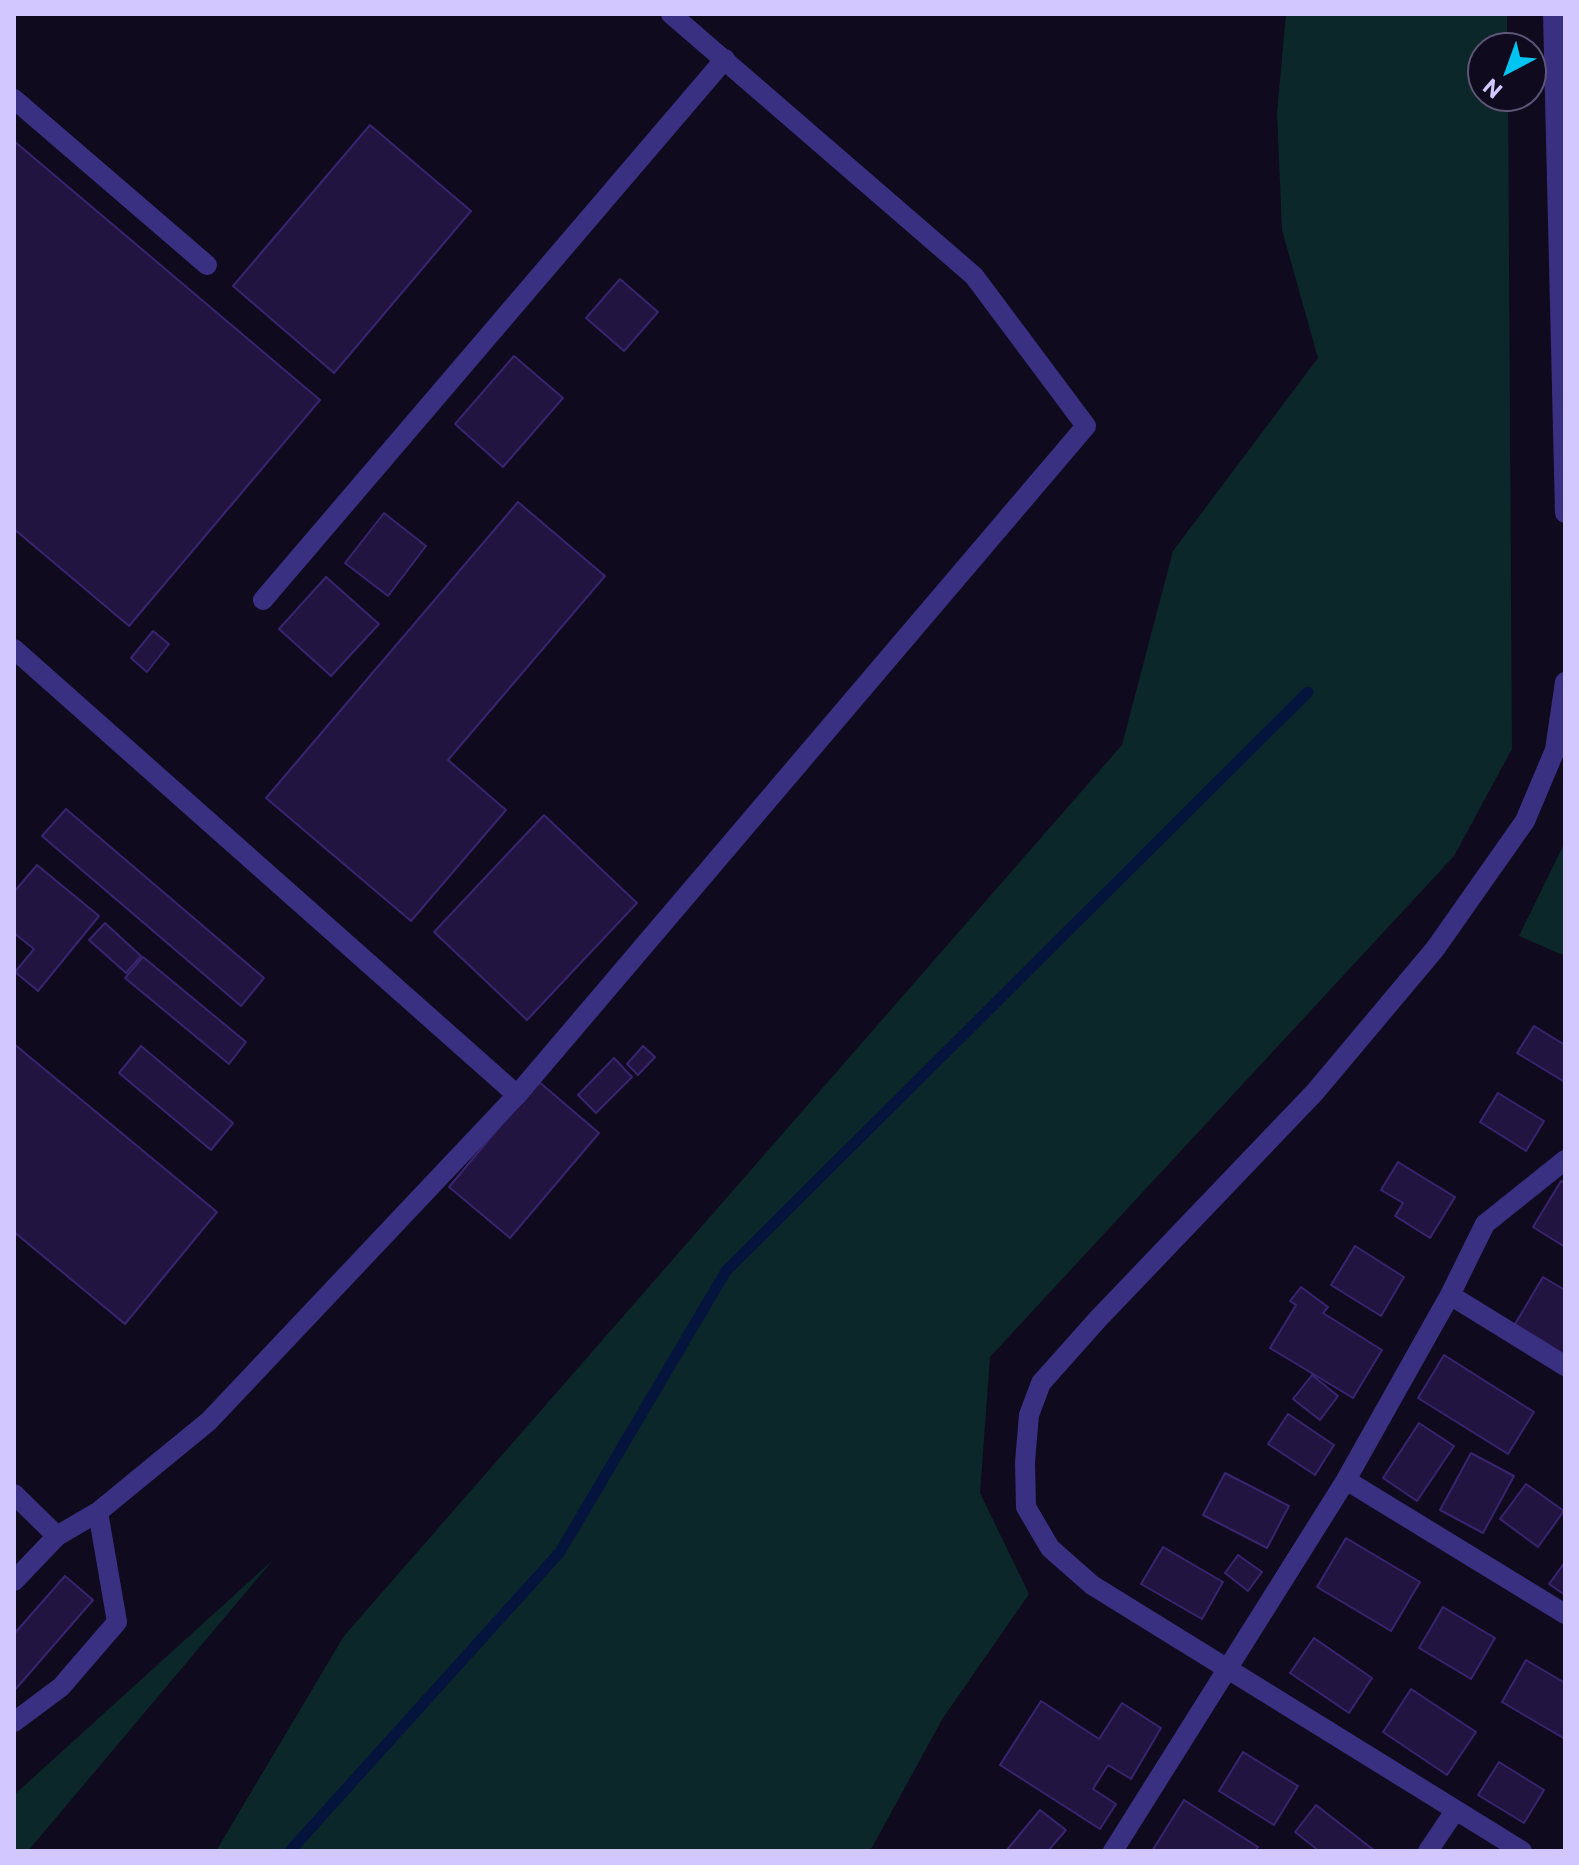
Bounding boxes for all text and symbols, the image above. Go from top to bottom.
north arrow [1467,32,1547,112]
text: N [1477,73,1507,105]

